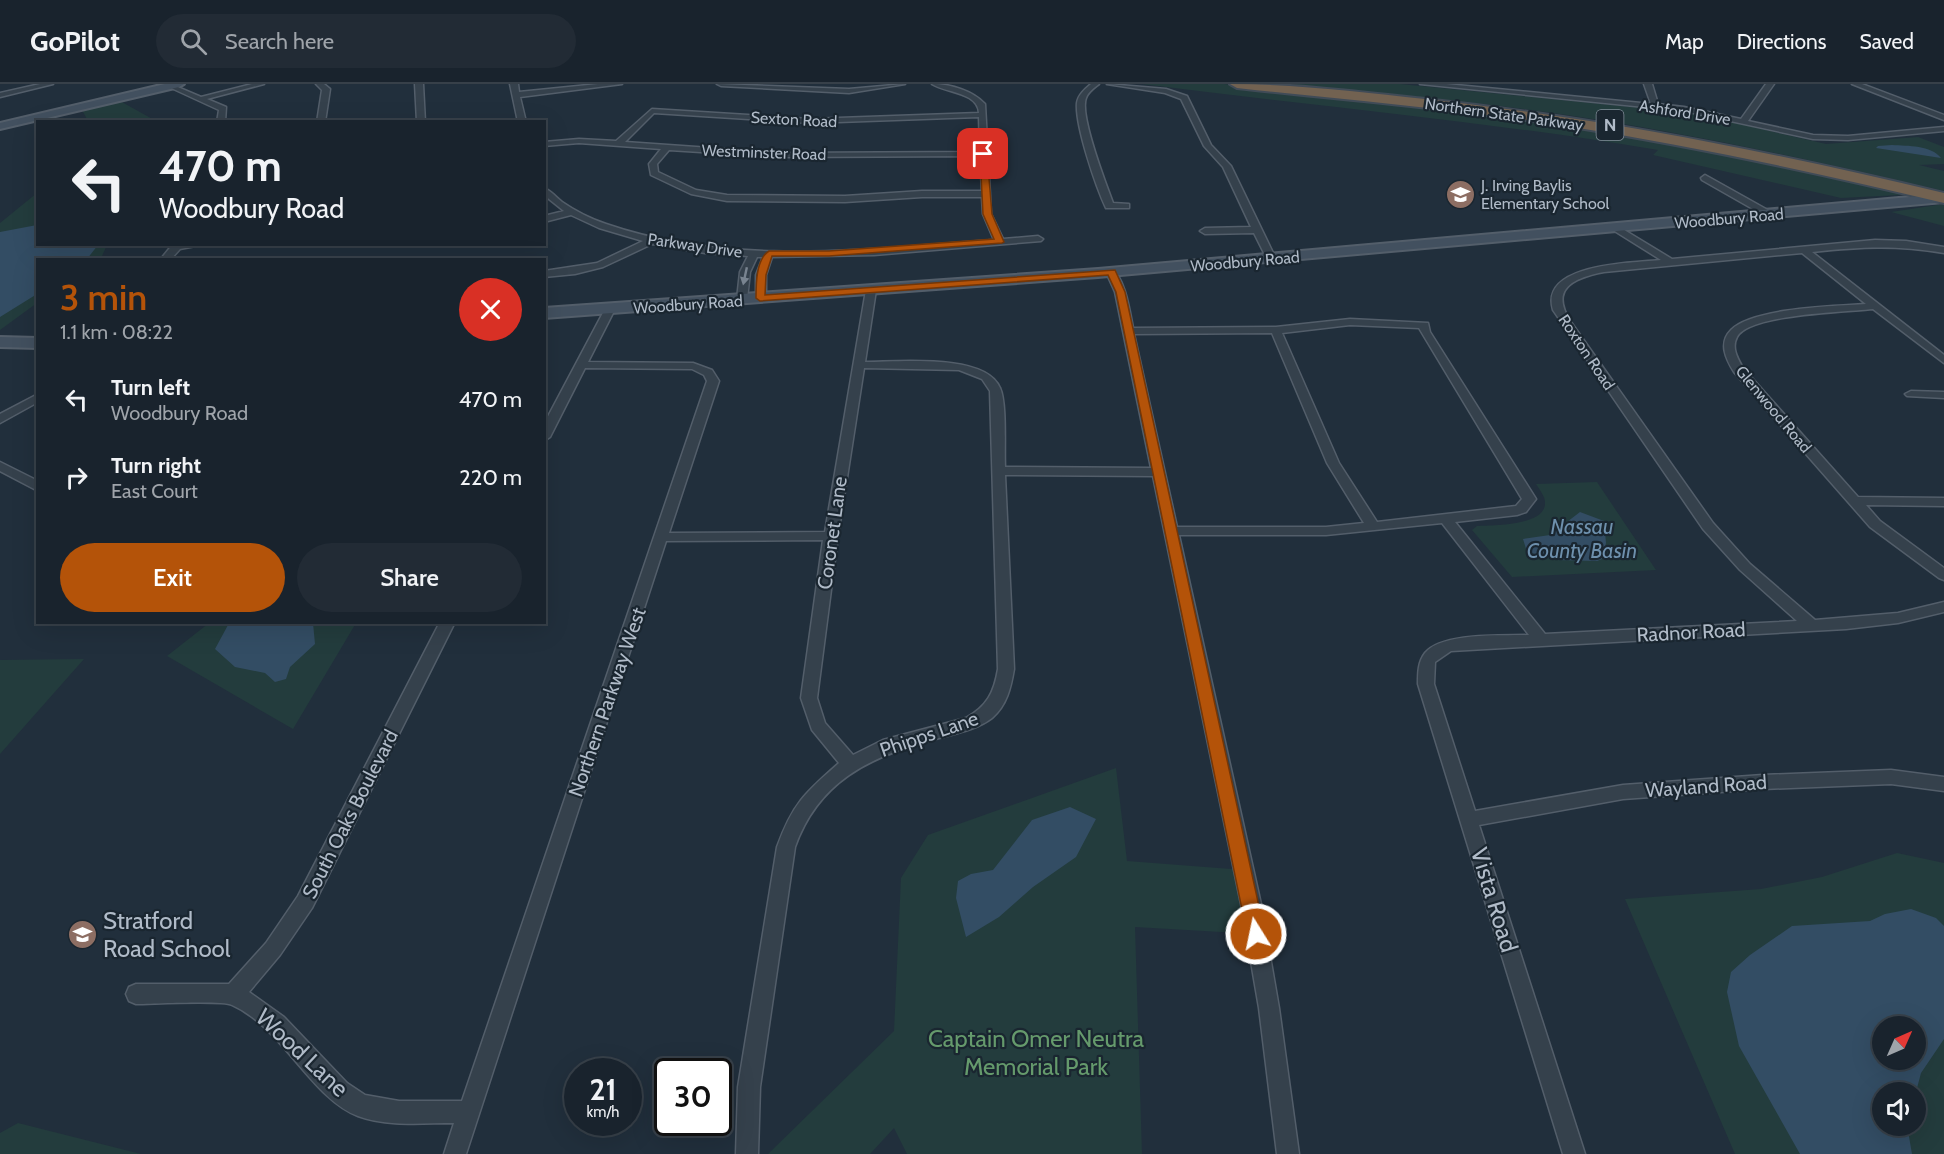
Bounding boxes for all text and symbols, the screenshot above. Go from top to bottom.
search box [156,14,576,68]
text: GoPilot [30,24,120,58]
icon: search [177,25,210,58]
text: Search here [225,28,334,55]
text: Map [1665,29,1704,54]
text: Directions [1737,29,1826,54]
text: Saved [1859,29,1914,54]
street label: Northern State Parkway [1424,94,1584,135]
street label: Ashford Drive [1638,96,1732,129]
street label: Sexton Road [750,108,838,131]
road number: N [1596,110,1624,140]
pin [957,128,1008,179]
icon: arrive [966,137,999,170]
text: 470 m [159,140,282,192]
street label: Westminster Road [701,141,827,164]
icon: left [60,144,138,222]
place label: J. Irving Baylis Elementary School [1480,176,1609,213]
school or university icon: J. Irving Baylis Elementary School [1444,178,1476,210]
text: Woodbury Road [159,192,344,225]
street label: Woodbury Road [1674,204,1785,233]
street label: Parkway Drive [646,229,743,262]
street label: Woodbury Road [1190,247,1301,276]
one-way arrow [740,266,750,285]
text: 3 min [60,275,147,319]
button: close [459,278,522,341]
street label: Woodbury Road [633,291,743,318]
street label: Roxton Road [1554,311,1619,394]
text: 1.1 km · 08:22 [60,320,173,344]
street label: Glenwood Road [1732,362,1815,457]
text: Turn left [111,374,190,401]
icon: left [60,383,93,416]
text: 470 m [459,386,522,413]
text: Woodbury Road [111,401,248,425]
text: Turn right [111,452,201,479]
icon: right [60,461,93,494]
text: 220 m [459,464,522,491]
street label: Coronet Lane [812,475,852,591]
text: East Court [111,479,198,503]
water label: Nassau County Basin [1527,514,1637,563]
button: Exit [60,543,285,612]
button: Share [297,543,522,612]
street label: Northern Parkway West [563,604,651,800]
street label: Radnor Road [1636,617,1746,647]
street label: Phipps Lane [877,706,981,762]
street label: South Oaks Boulevard [297,725,403,903]
street label: Wayland Road [1644,770,1768,802]
street label: Vista Road [1465,844,1524,956]
position arrow [1224,902,1288,966]
place label: Stratford Road School [103,906,231,963]
school or university icon: Stratford Road School [66,919,98,951]
street label: Wood Lane [250,1002,355,1103]
north arrow [1872,1016,1926,1070]
map controls [1872,1016,1926,1136]
park label: Captain Omer Neutra Memorial Park [928,1024,1145,1081]
speed limit sign: 30 [654,1058,732,1136]
text: 21 [590,1071,616,1108]
button: sound [1872,1082,1926,1136]
text: km/h [587,1103,619,1121]

